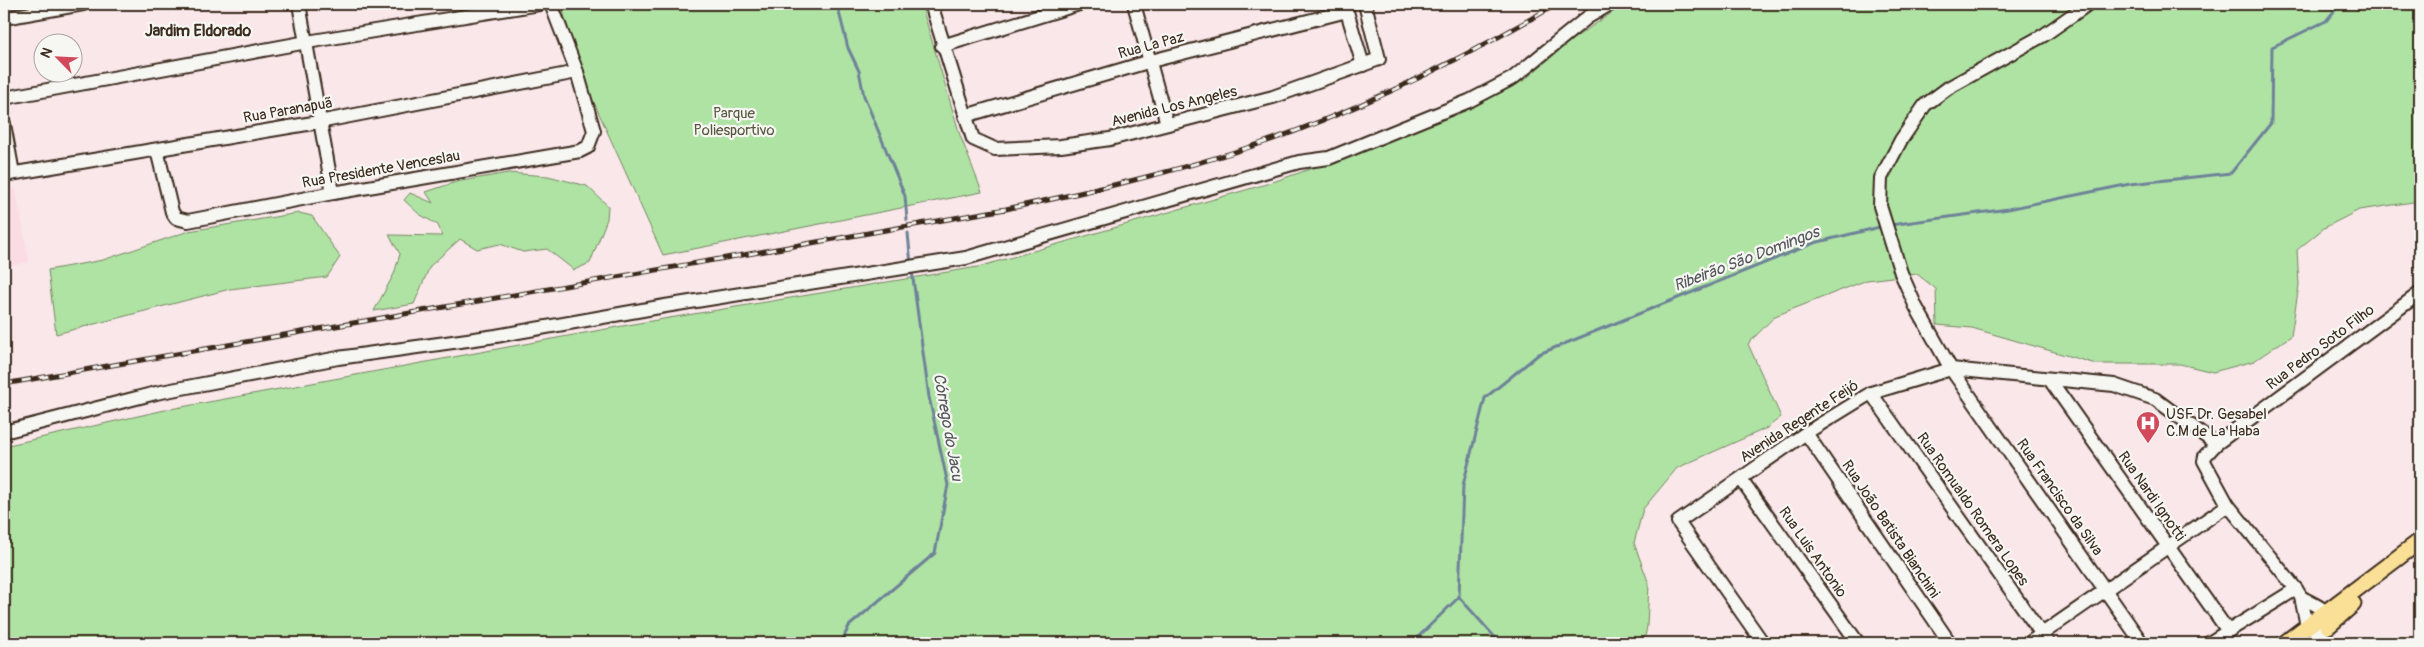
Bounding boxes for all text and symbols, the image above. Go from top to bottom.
district label: Jardim Eldorado [145,21,251,41]
street label: Rua La Paz [1116,28,1186,63]
north arrow [32,32,82,82]
text: N [37,45,56,61]
street label: Avenida Los Angeles [1109,82,1239,131]
street label: Rua Paranapuã [242,93,334,128]
park label: Parque Poliesportivo [693,104,775,140]
street label: Rua Presidente Venceslau [301,146,462,193]
water label: Ribeirão São Domingos [1671,221,1824,296]
street label: Rua Pedro Soto Filho [2263,301,2378,394]
water label: Córrego do Jacu [929,372,967,483]
street label: Avenida Regente Feijó [1736,376,1862,467]
place label: USF Dr. Gesabel C.M de La Haba [2166,405,2267,441]
hospital icon: USF Dr. Gesabel C.M de La Haba [2135,410,2161,444]
street label: Rua Romualdo Romera Lopes [1912,429,2033,590]
street label: Rua Francisco da Silva [2012,435,2107,559]
street label: Rua Nardi Ignotti [2114,448,2190,545]
street label: Rua João Batista Bianchini [1837,457,1944,602]
street label: Rua Luis Antonio [1774,503,1851,601]

